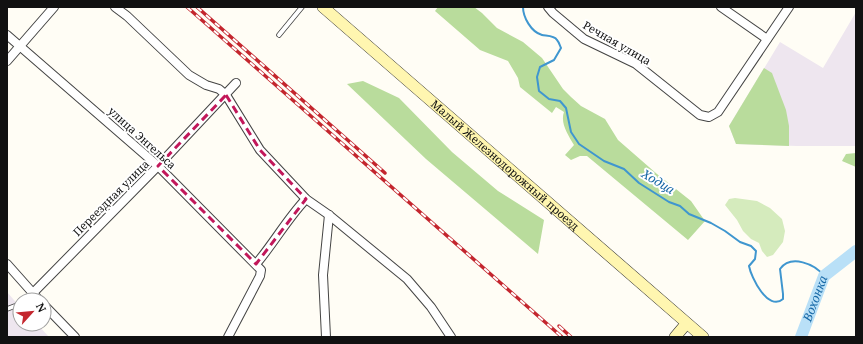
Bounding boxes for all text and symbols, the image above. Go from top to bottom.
street label: Речная улица [580,17,654,68]
street label: Малый Железнодорожный проезд [428,96,583,233]
street label: улица Энгельса [105,103,180,172]
street label: Переездная улица [69,156,152,239]
water label: Ходца [638,165,678,198]
water label: Вохонка [798,273,831,325]
north arrow [12,292,52,332]
text: N [33,300,50,315]

